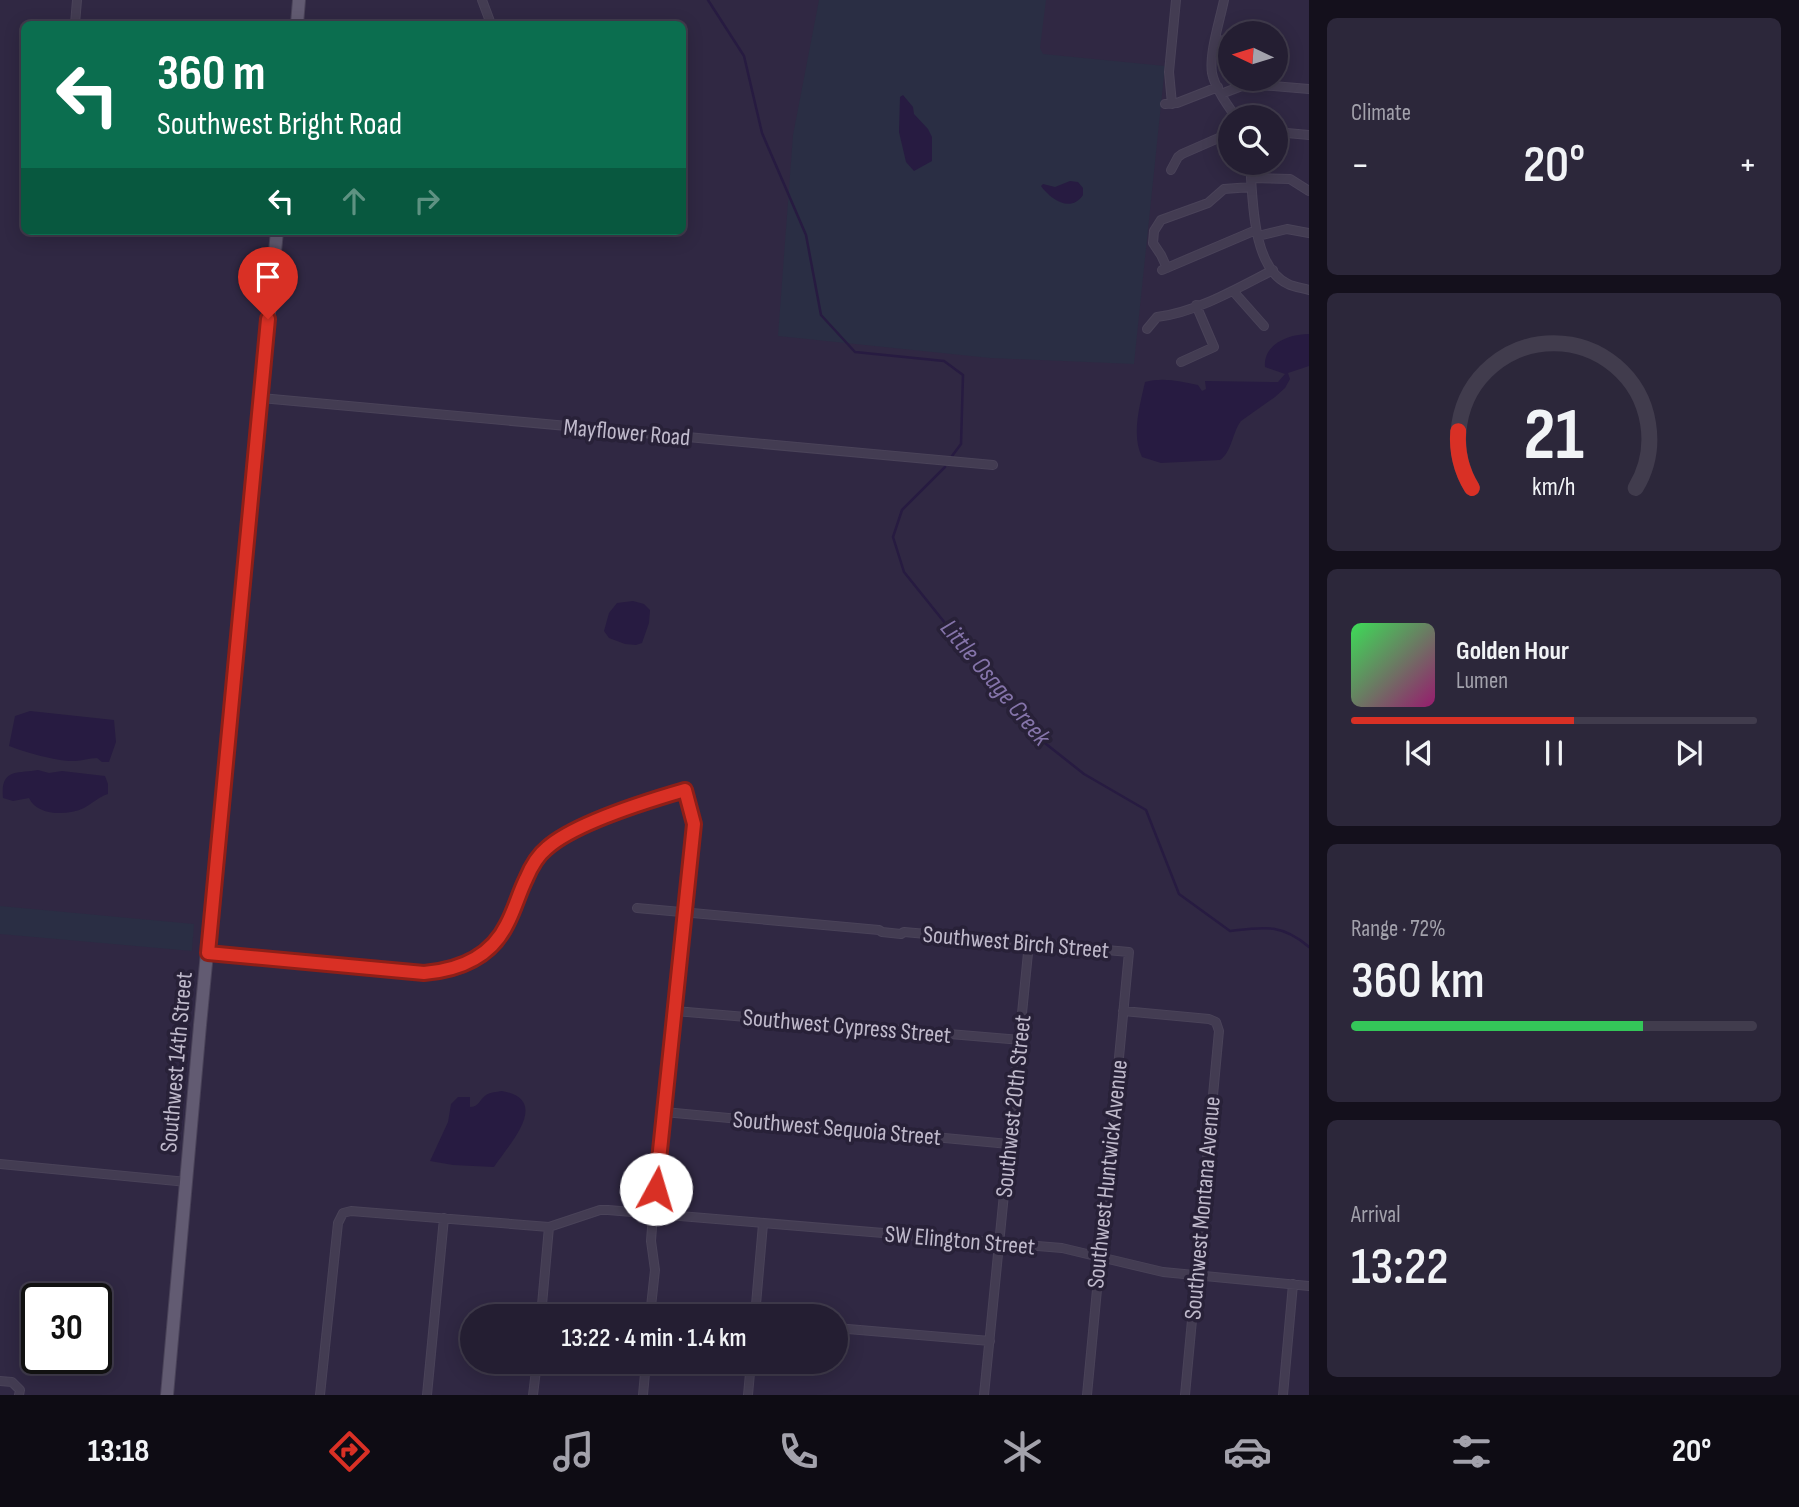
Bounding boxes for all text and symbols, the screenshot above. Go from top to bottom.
north arrow [1218,21,1288,91]
map controls [1218,21,1288,175]
text: 360 m [157,45,265,104]
icon: left [42,49,133,140]
text: Climate [1351,99,1411,127]
text: Southwest Bright Road [157,105,402,144]
button: search [1218,105,1288,175]
text: 20° [1523,134,1585,197]
text: − [1351,143,1370,188]
text: + [1738,143,1757,188]
icon: left [262,182,300,220]
icon: ahead [335,182,373,220]
icon: right [408,182,446,220]
pin [238,247,298,319]
icon: arrive [249,258,287,296]
text: 21 [1524,393,1584,481]
street label: Mayflower Road [563,413,691,452]
text: km/h [1532,472,1576,503]
water label: Little Osage Creek [933,614,1057,753]
text: Golden Hour [1456,636,1569,667]
text: Lumen [1456,667,1508,695]
icon: previous [1400,734,1438,772]
icon: pause [1535,734,1573,772]
icon: next [1670,734,1708,772]
text: Range · 72% [1351,915,1446,943]
street label: Southwest Birch Street [922,920,1110,965]
text: 360 km [1351,950,1485,1013]
street label: Southwest 14th Street [154,971,199,1154]
street label: Southwest Cypress Street [742,1003,952,1050]
street label: Southwest 20th Street [989,1013,1037,1199]
street label: Southwest Huntwick Avenue [1081,1058,1134,1290]
street label: Southwest Montana Avenue [1178,1095,1227,1321]
street label: Southwest Sequoia Street [732,1105,942,1152]
position arrow [619,1152,693,1226]
text: Arrival [1351,1201,1400,1229]
street label: SW Elington Street [884,1219,1036,1262]
text: 13:22 [1351,1236,1448,1299]
speed limit sign: 30 [21,1283,112,1374]
text: 13:22 · 4 min · 1.4 km [562,1323,746,1354]
icon: directions [325,1427,374,1476]
icon: music [549,1427,598,1476]
icon: phone [774,1427,823,1476]
icon: climate [998,1427,1047,1476]
icon: car [1223,1427,1272,1476]
icon: filters [1447,1427,1496,1476]
text: 13:18 [88,1432,149,1471]
text: 20° [1672,1432,1711,1471]

